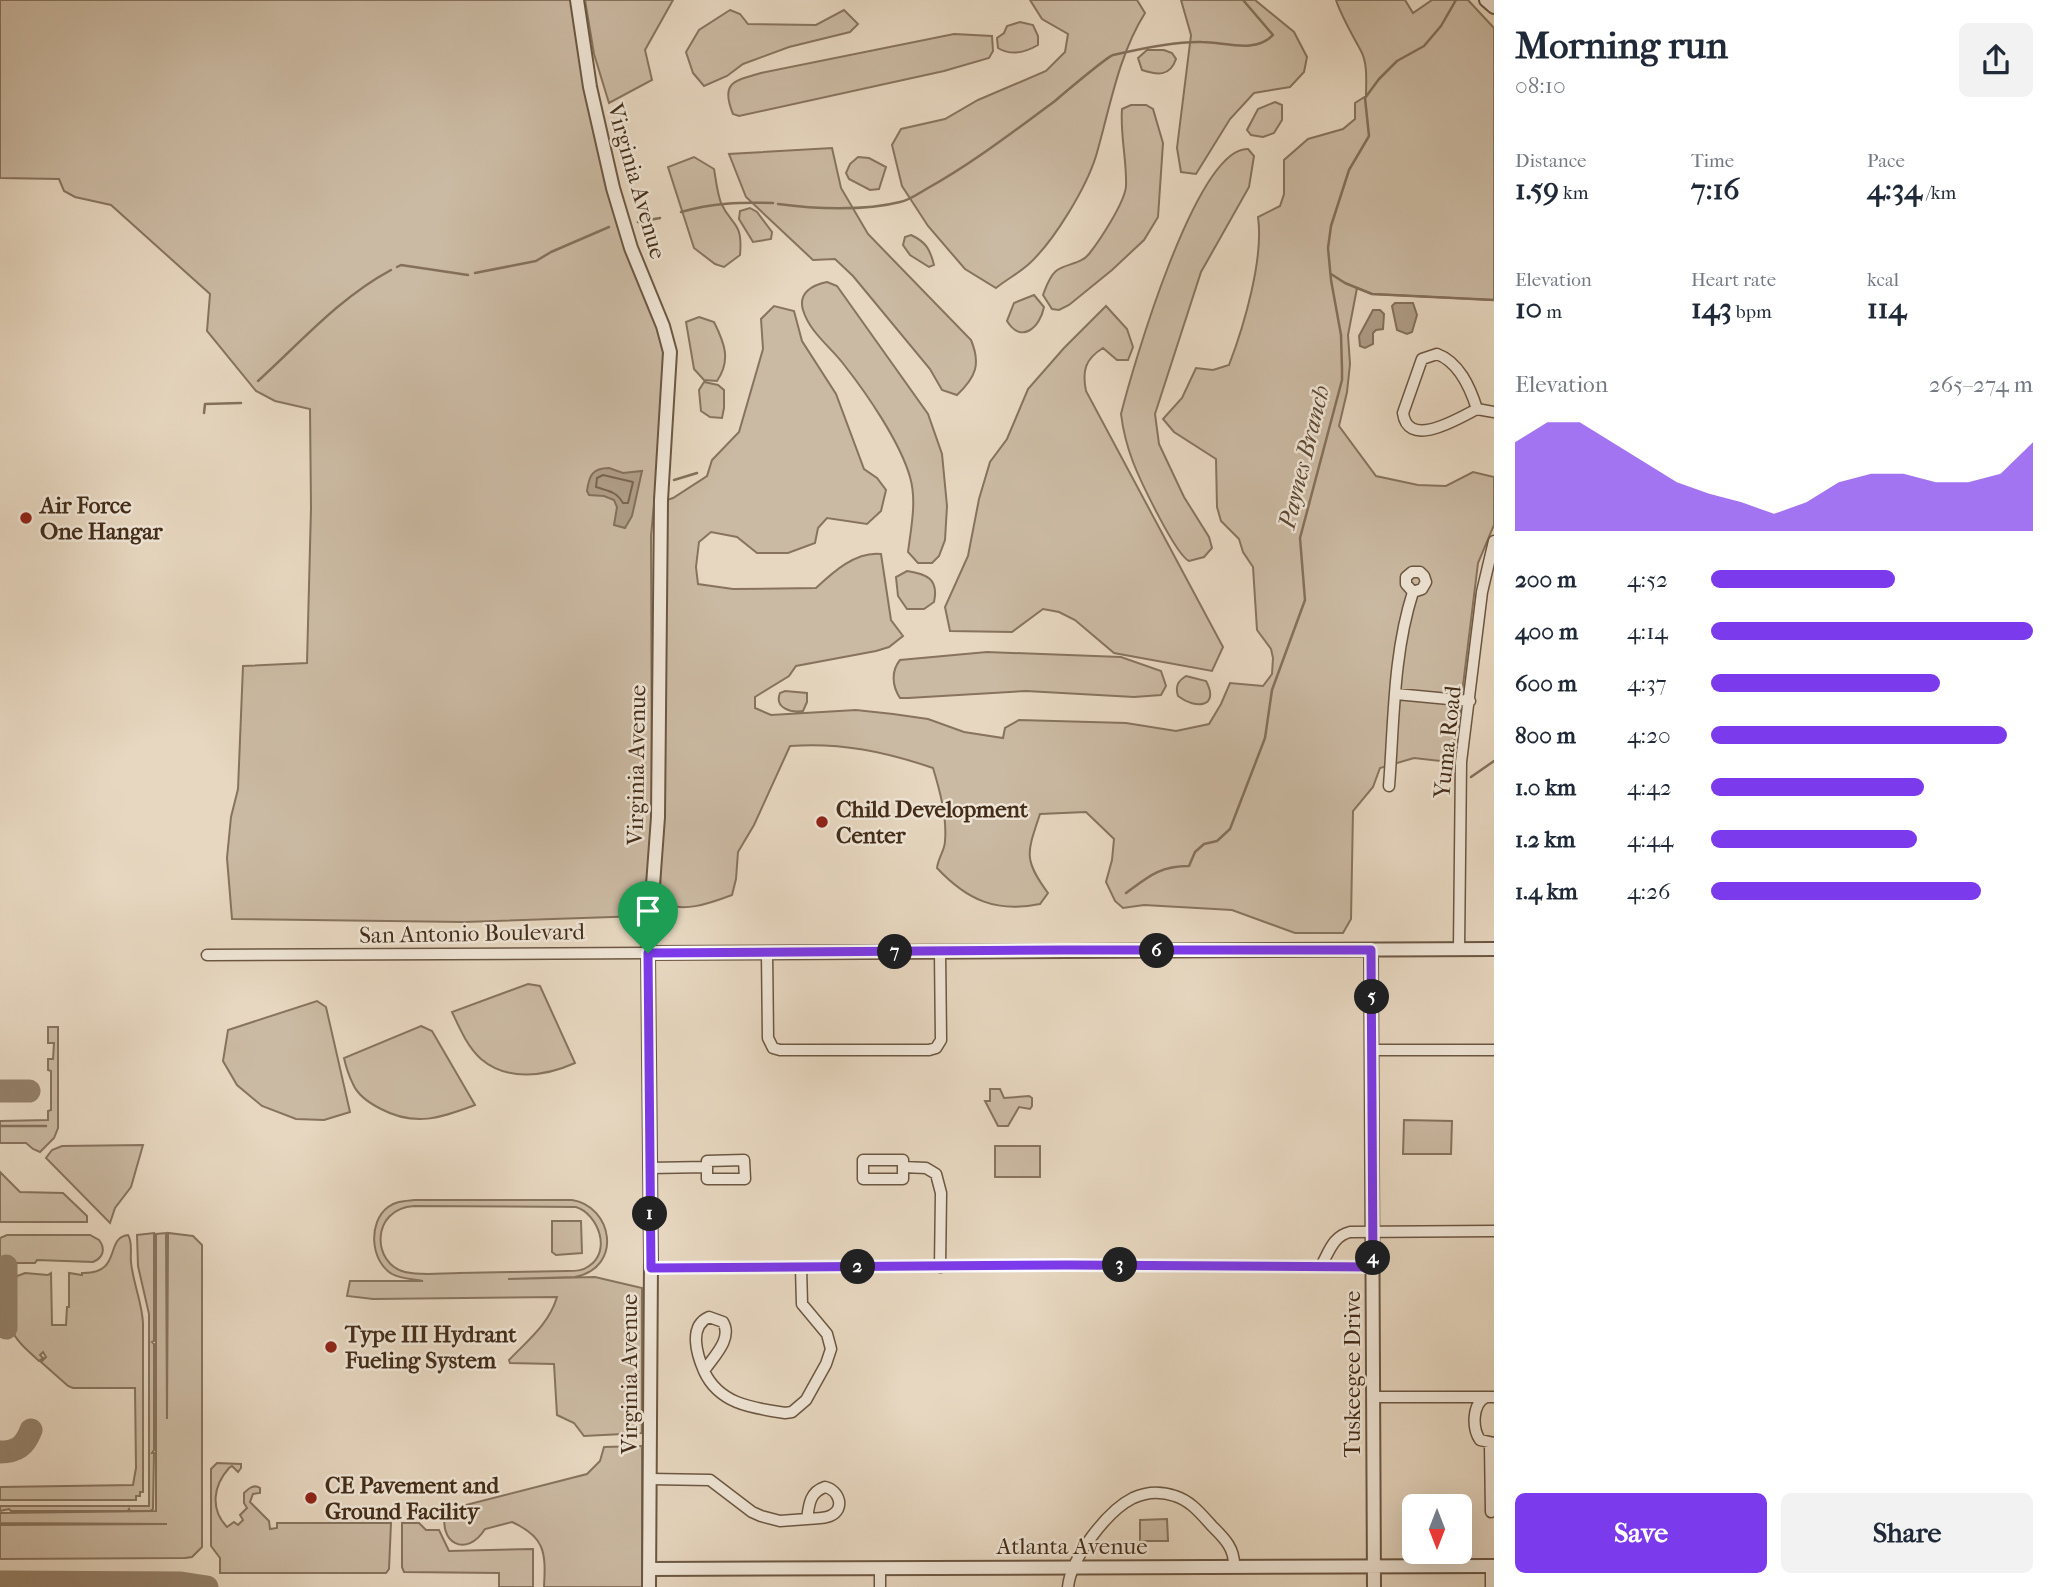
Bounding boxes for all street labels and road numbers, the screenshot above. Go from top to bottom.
street label: Virginia Avenue [601,99,672,262]
street label: Yuma Road [1428,684,1467,801]
street label: Virginia Avenue [622,685,651,847]
street label: San Antonio Boulevard [359,918,586,949]
street label: Tuskeegee Drive [1339,1291,1366,1457]
street label: Virginia Avenue [616,1294,643,1455]
street label: Atlanta Avenue [995,1533,1148,1560]

